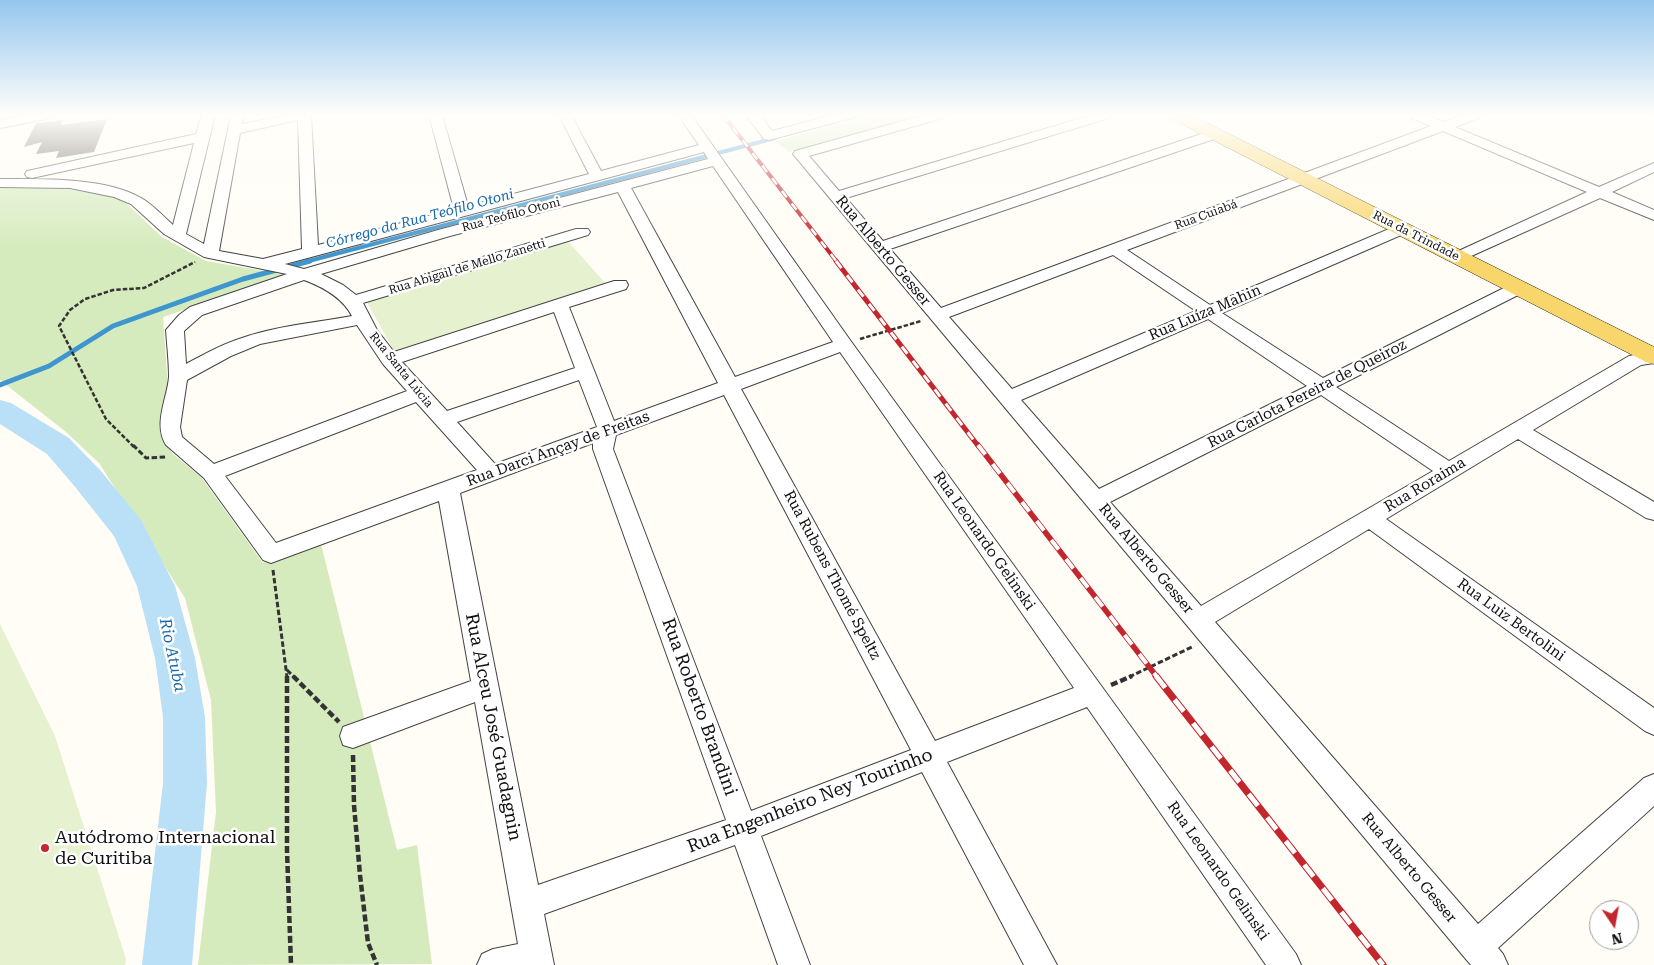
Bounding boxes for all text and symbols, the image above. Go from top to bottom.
water label: Córrego da Rua Teófilo Otoni [324,186,516,252]
street label: Rua Alberto Gesser [832,192,934,310]
street label: Rua Teófilo Otoni [460,195,562,235]
street label: Rua Cuiabá [1173,197,1239,233]
street label: Rua da Trindade [1370,208,1462,264]
street label: Rua Abigail de Mello Zanetti [387,236,547,298]
street label: Rua Luíza Mahin [1146,281,1264,345]
street label: Rua Santa Lúcia [366,329,436,411]
street label: Rua Carlota Pereira de Queiroz [1205,336,1409,452]
street label: Rua Darci Ançay de Freitas [464,407,652,491]
street label: Rua Roraima [1381,454,1469,516]
street label: Rua Leonardo Gelinski [929,468,1039,614]
street label: Rua Rubens Thomé Speltz [780,487,884,663]
street label: Rua Alberto Gesser [1095,500,1197,618]
street label: Rua Luiz Bertolini [1454,575,1568,665]
street label: Rua Alceu José Guadagnin [460,611,526,843]
street label: Rua Roberto Brandini [657,615,741,799]
water label: Rio Atuba [155,616,189,694]
street label: Rua Engenheiro Ney Tourinho [684,744,936,858]
street label: Rua Leonardo Gelinski [1163,798,1273,944]
street label: Rua Alberto Gesser [1358,809,1460,927]
place label: Autódromo Internacional de Curitiba [55,827,275,870]
marker: Autódromo Internacional de Curitiba [39,842,51,854]
north arrow [1589,900,1639,950]
text: N [1610,930,1624,948]

